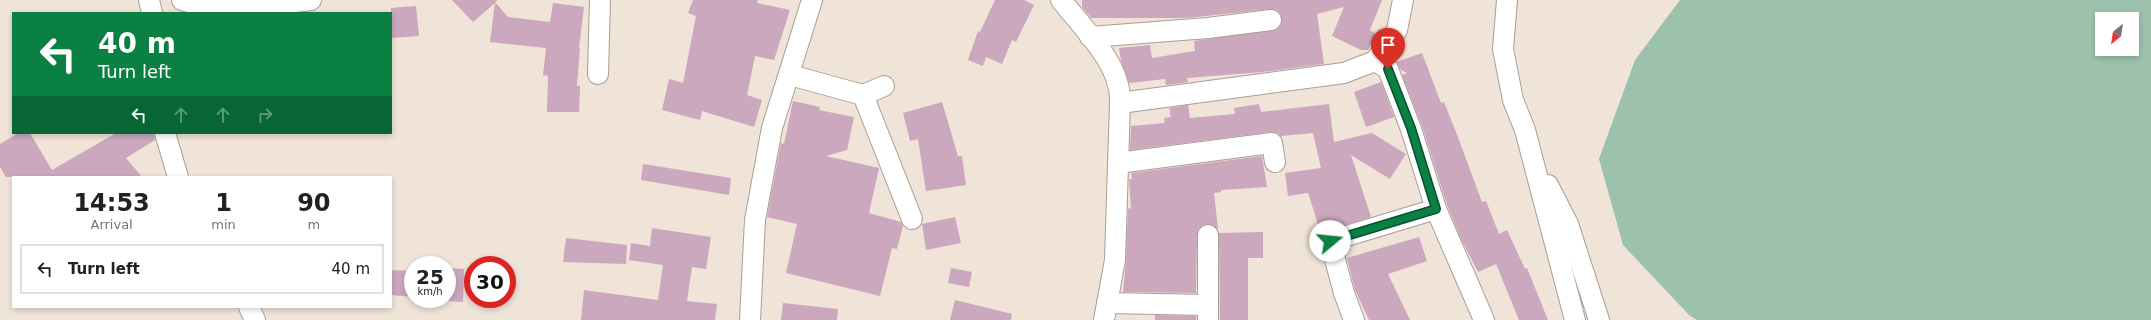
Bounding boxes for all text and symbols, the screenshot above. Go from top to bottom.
north arrow [2095,12,2139,56]
map controls [2095,12,2139,56]
text: 40 m [98,27,176,60]
icon: left [32,28,84,80]
pin [1371,28,1405,69]
icon: arrive [1377,34,1399,56]
text: Turn left [98,61,171,82]
icon: left [128,104,150,126]
icon: ahead [170,104,192,126]
icon: ahead [212,104,234,126]
icon: right [254,104,276,126]
text: 14:53 [73,189,150,217]
text: 1 [215,189,232,217]
text: 90 [297,189,331,217]
text: Arrival [90,217,133,232]
text: min [211,217,236,232]
text: m [308,217,320,232]
position arrow [1309,220,1351,262]
speed limit sign: 30 [464,256,516,308]
icon: left [34,258,56,280]
text: Turn left [68,260,140,278]
text: 40 m [332,260,370,278]
text: 25 [416,265,444,289]
text: km/h [417,286,443,297]

